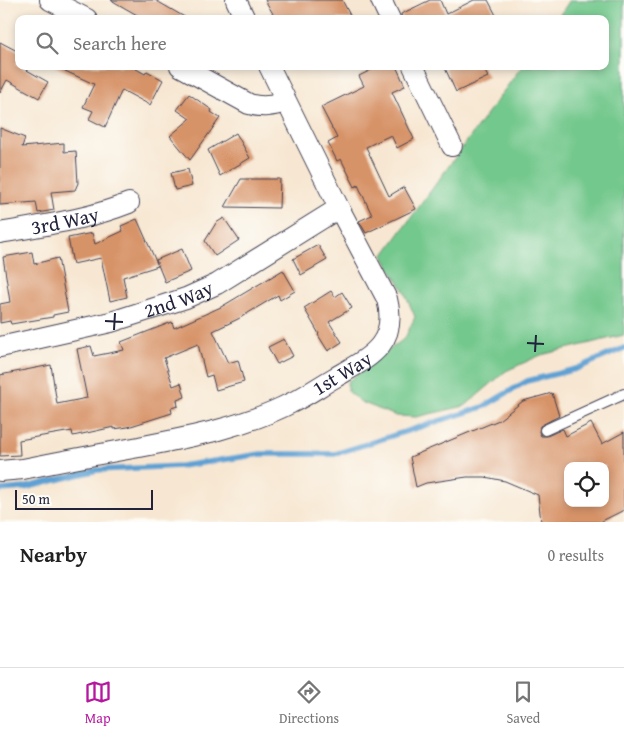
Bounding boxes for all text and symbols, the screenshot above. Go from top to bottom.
search box [15,15,609,70]
icon: search [33,29,61,57]
text: Search here [73,29,167,57]
street label: 3rd Way [29,199,102,241]
street label: 2nd Way [140,273,218,325]
street label: 1st Way [306,344,378,402]
map controls [564,462,609,507]
button: locate [564,462,609,507]
scale bar [15,487,152,510]
text: 50 m [22,489,50,509]
text: Nearby [20,539,87,570]
text: 0 results [547,543,604,567]
tab: Map [84,678,112,728]
tab: Directions [279,678,339,728]
tab: Saved [506,678,540,728]

